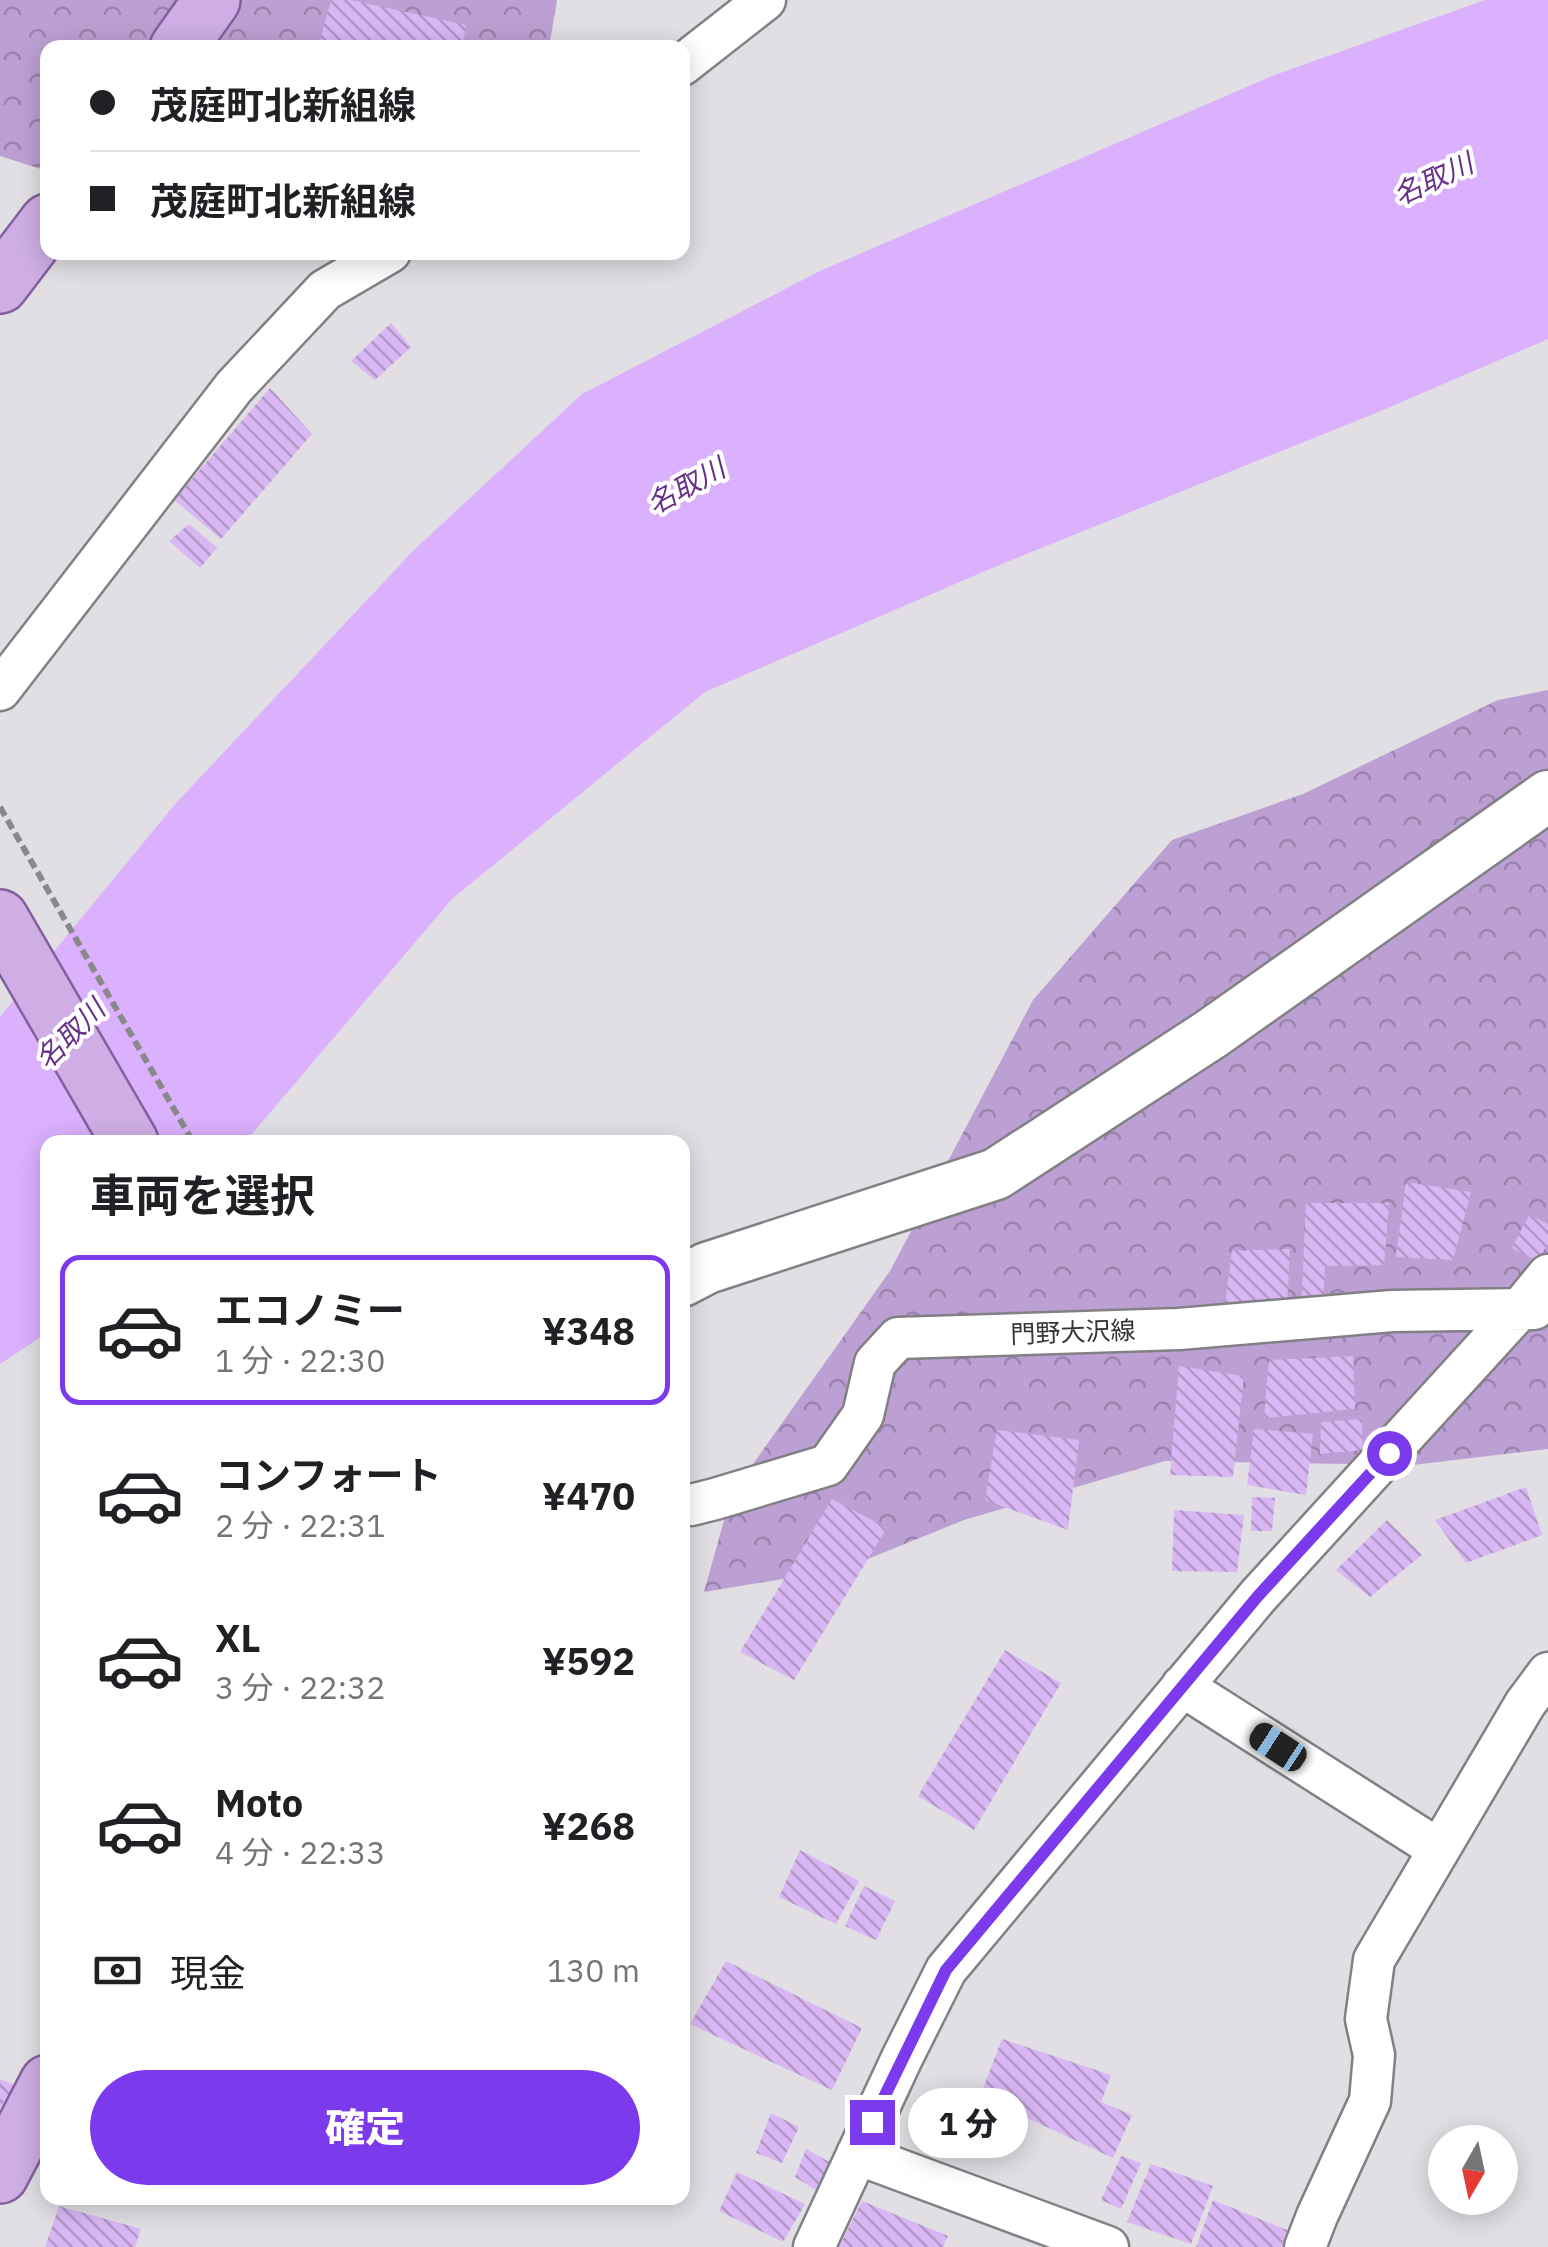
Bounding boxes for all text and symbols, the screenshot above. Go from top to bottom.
text: 茂庭町北新組線 [150,80,416,129]
water label: 名取川 [1387,143,1481,213]
text: 茂庭町北新組線 [150,176,416,225]
water label: 名取川 [640,448,734,522]
water label: 名取川 [27,989,115,1076]
text: 車両を選択 [90,1166,315,1224]
icon: car [95,1285,185,1375]
text: エコノミー [215,1285,405,1334]
text: ¥348 [542,1306,635,1355]
street label: 門野大沢線 [1010,1313,1136,1350]
text: 1 分 · 22:30 [215,1339,385,1381]
route start [1367,1431,1412,1476]
icon: car [95,1450,185,1540]
text: コンフォート [215,1450,442,1499]
text: ¥470 [542,1471,635,1520]
text: 2 分 · 22:31 [215,1504,385,1546]
text: XL [215,1613,261,1662]
icon: car [95,1615,185,1705]
text: ¥592 [542,1636,635,1685]
text: 3 分 · 22:32 [215,1666,385,1708]
car [1245,1718,1311,1776]
text: Moto [215,1778,303,1827]
icon: car [95,1780,185,1870]
text: ¥268 [542,1801,635,1850]
text: 4 分 · 22:33 [215,1831,385,1873]
icon: cash [90,1943,145,1998]
text: 現金 [170,1948,246,1997]
text: 130 m [547,1949,640,1991]
button: 確定 [90,2070,640,2185]
callout: 1 分 [907,2087,1027,2157]
route end [850,2100,895,2145]
text: 1 分 [939,2102,997,2144]
north arrow [1428,2125,1518,2215]
map controls [1428,2125,1518,2215]

